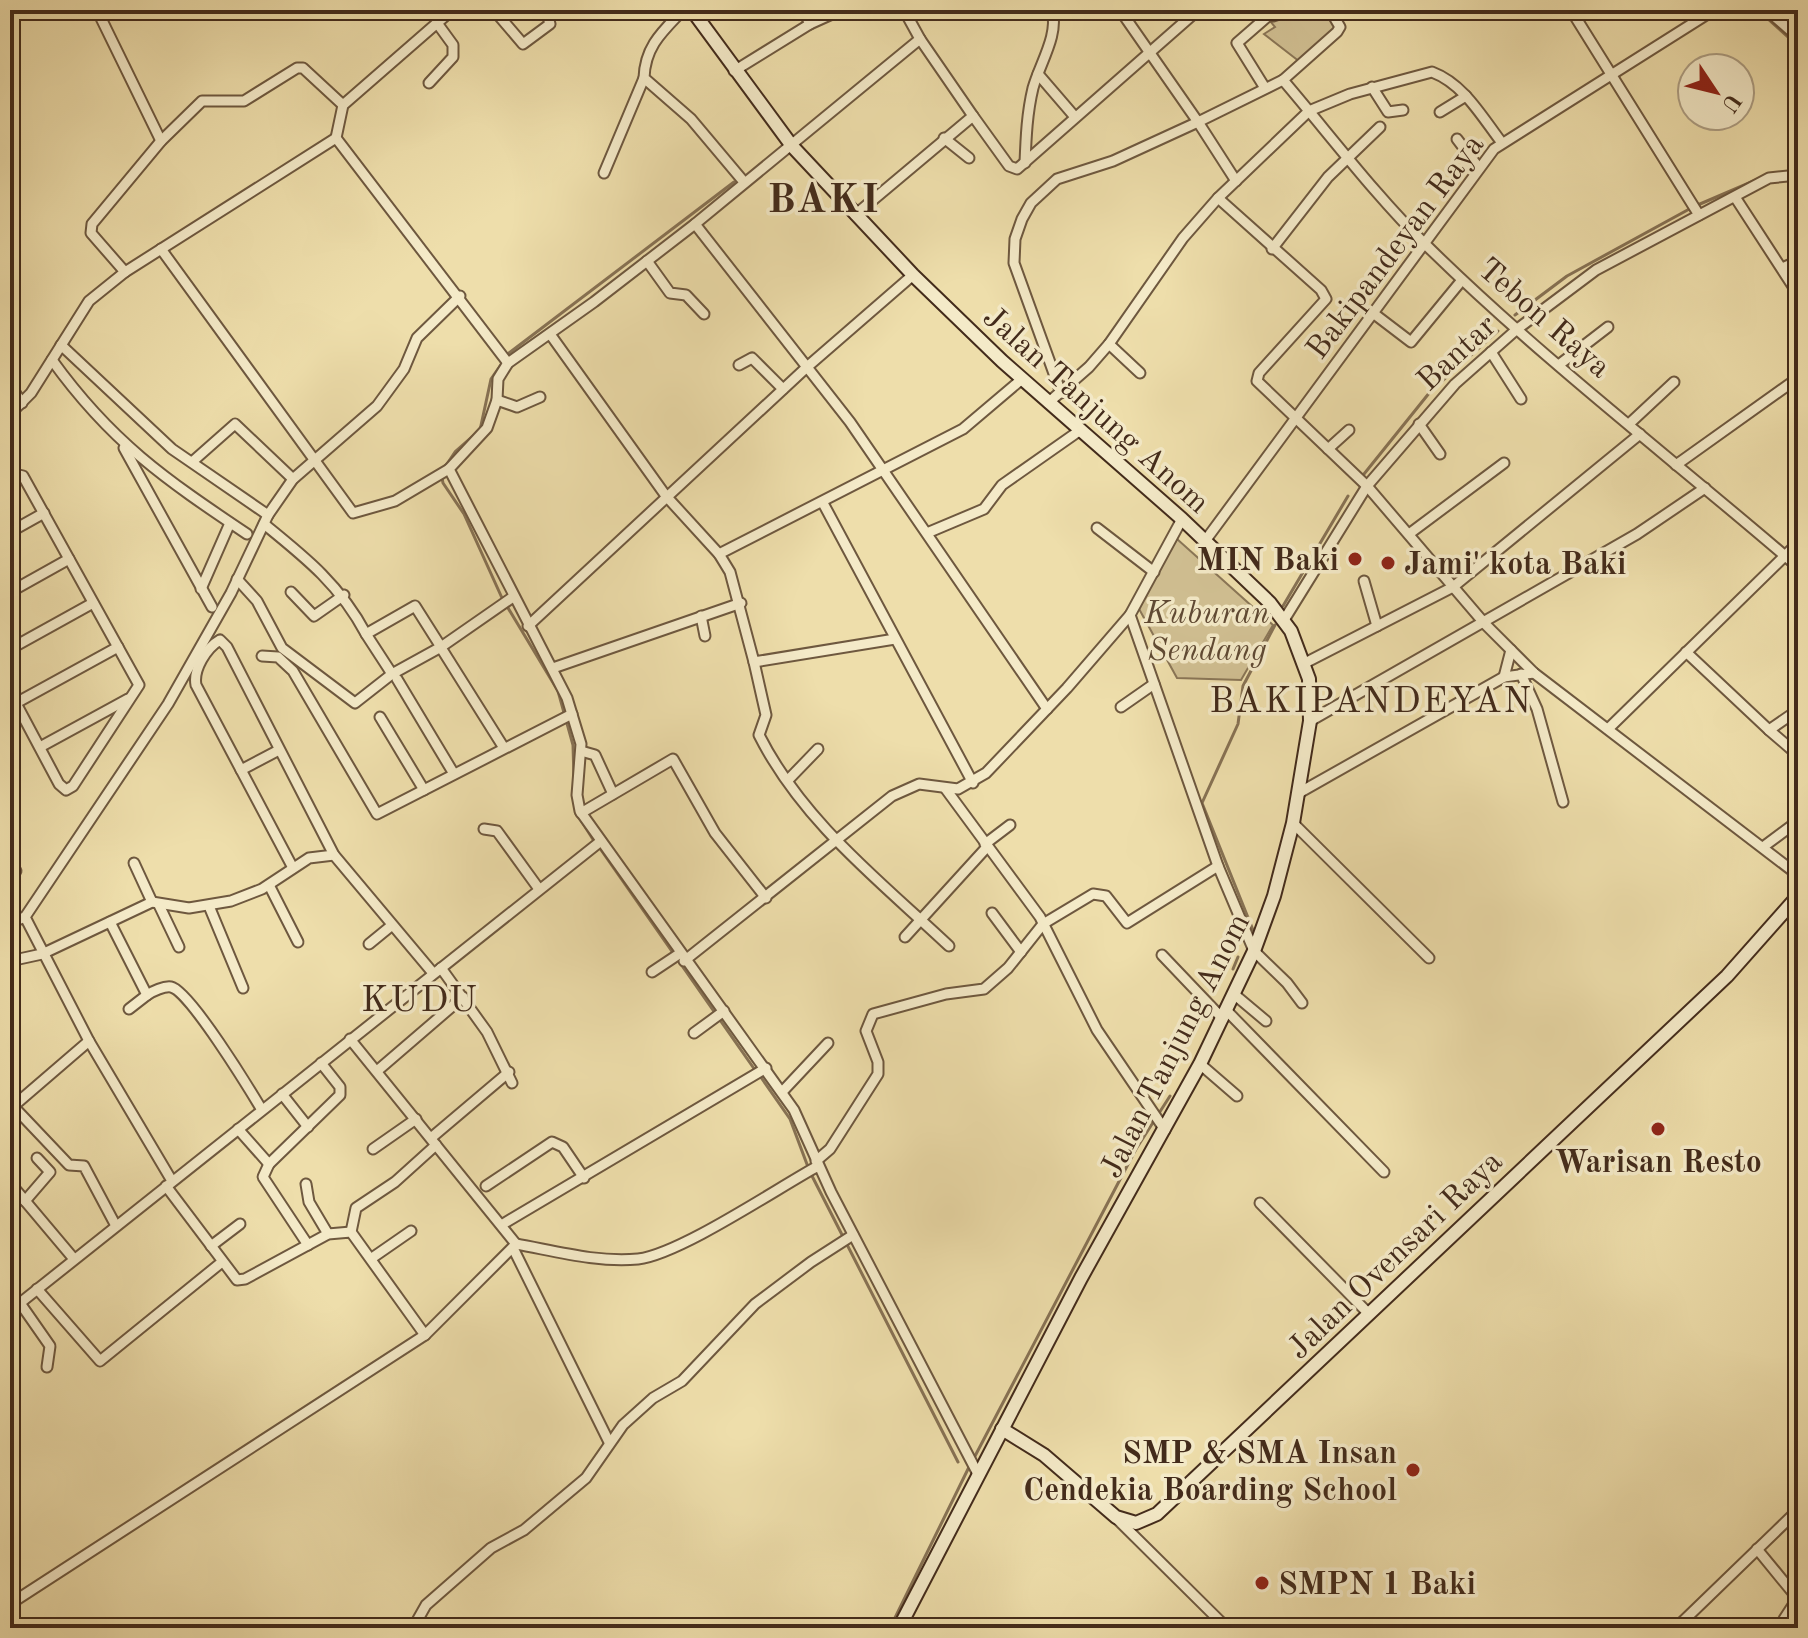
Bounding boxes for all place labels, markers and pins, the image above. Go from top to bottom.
place label: MIN Baki [1197,546,1339,578]
marker: MIN Baki [1346,550,1364,568]
place label: Jami' kota Baki [1404,550,1627,582]
marker: Jami' kota Baki [1379,554,1397,572]
marker: Warisan Resto [1649,1120,1667,1138]
place label: Warisan Resto [1554,1148,1762,1180]
place label: SMP & SMA Insan Cendekia Boarding School [1023,1439,1397,1508]
marker: SMP & SMA Insan Cendekia Boarding School [1404,1461,1422,1479]
place label: SMPN 1 Baki [1278,1570,1476,1602]
marker: SMPN 1 Baki [1253,1574,1271,1592]

